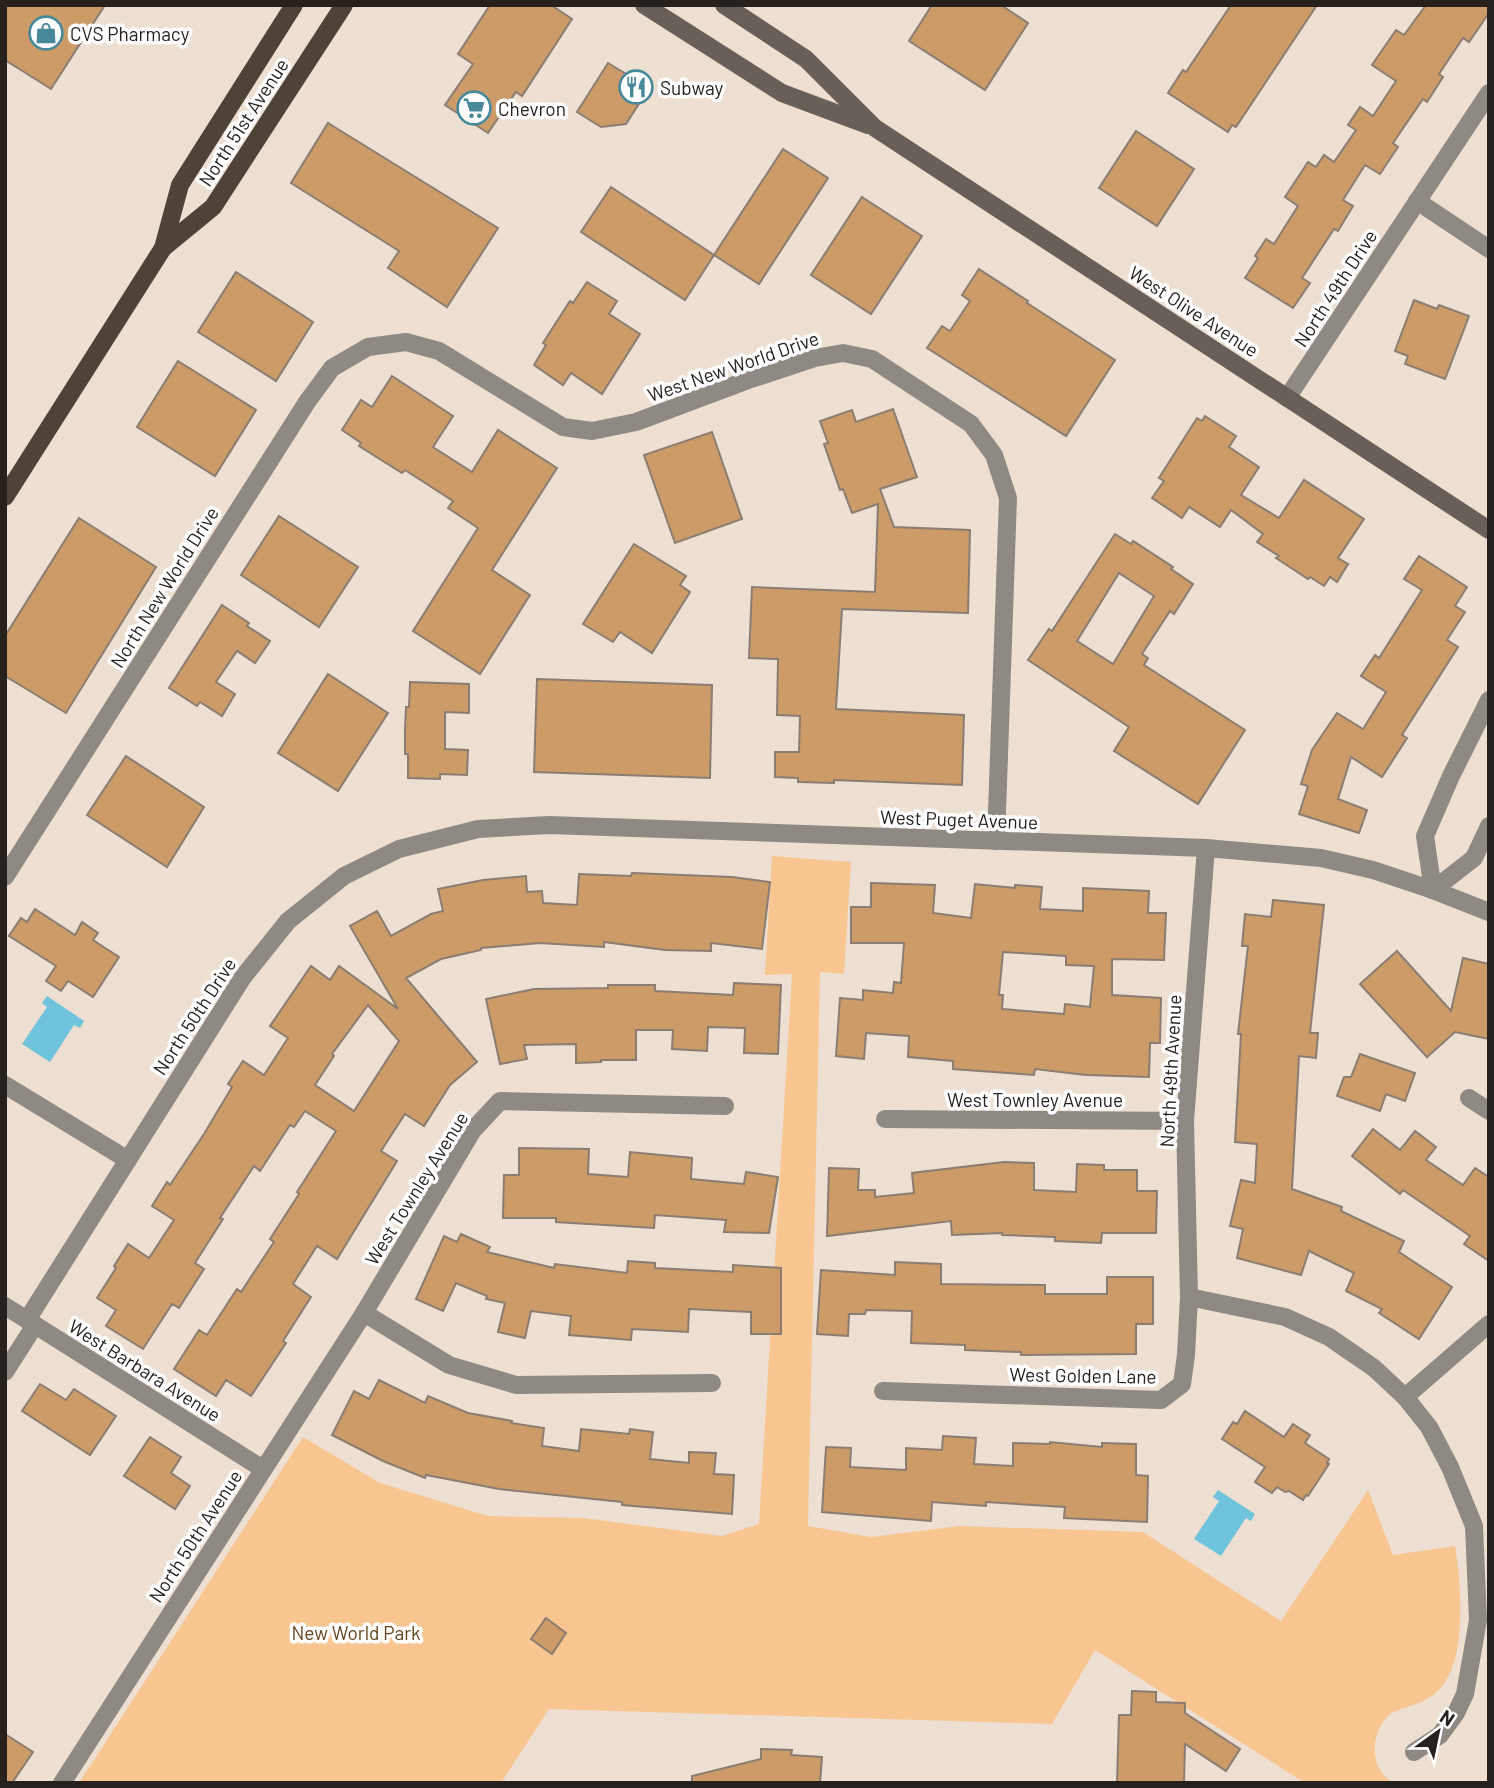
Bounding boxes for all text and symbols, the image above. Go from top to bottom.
shop icon: CVS Pharmacy [27,14,65,52]
place label: CVS Pharmacy [70,22,190,45]
street label: North 51st Avenue [193,54,293,190]
restaurant icon: Subway [617,68,655,106]
place label: Subway [660,76,724,99]
supermarket icon: Chevron [455,89,493,127]
place label: Chevron [498,97,566,120]
street label: North 49th Drive [1289,225,1381,351]
street label: West Olive Avenue [1125,261,1263,361]
street label: West New World Drive [644,326,822,406]
street label: North New World Drive [105,502,223,672]
street label: West Puget Avenue [880,805,1038,833]
street label: North 50th Drive [148,953,240,1079]
street label: North 49th Avenue [1155,994,1185,1148]
street label: West Townley Avenue [947,1088,1123,1111]
street label: West Townley Avenue [360,1107,472,1269]
street label: West Barbara Avenue [65,1314,225,1426]
street label: West Golden Lane [1009,1362,1157,1388]
street label: North 50th Avenue [144,1465,246,1607]
park label: New World Park [291,1621,421,1644]
north arrow [1403,1697,1473,1767]
text: N [1436,1704,1459,1730]

